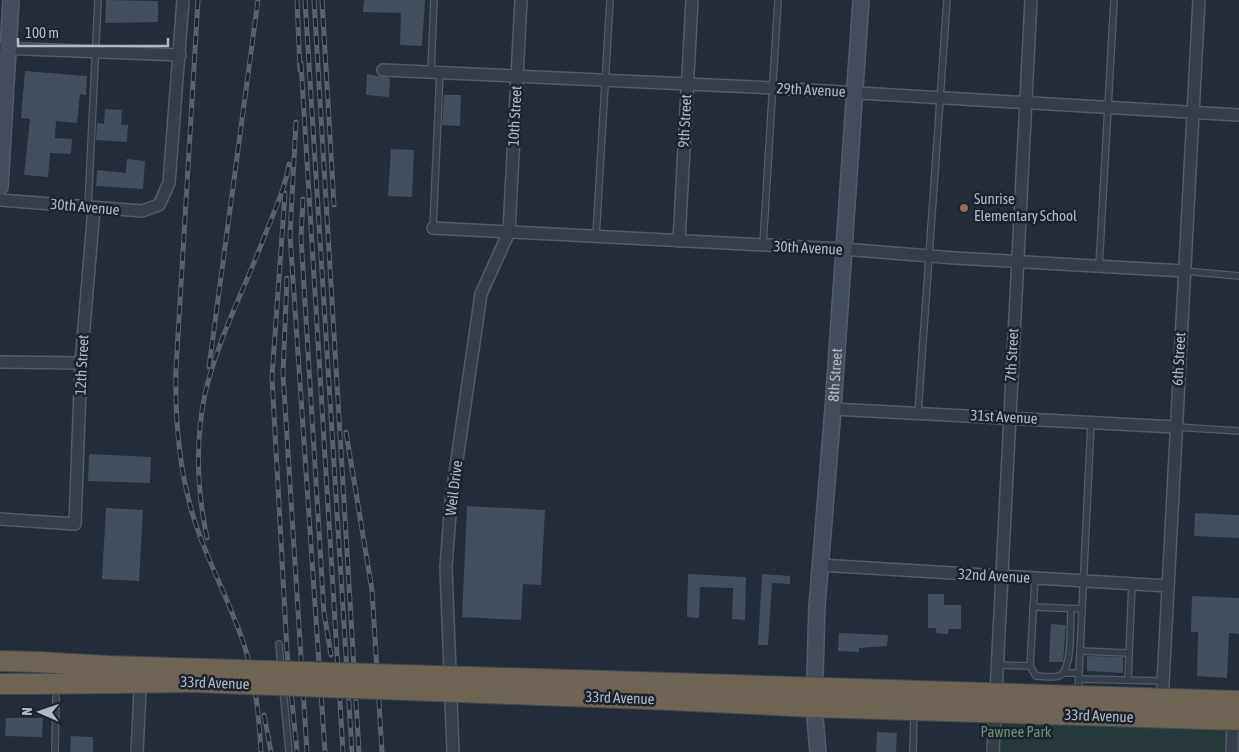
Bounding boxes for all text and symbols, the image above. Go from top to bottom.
scale bar [18,15,168,47]
text: 100 m [25,24,59,41]
street label: 29th Avenue [776,79,846,100]
street label: 10th Street [504,85,525,147]
street label: 9th Street [675,94,694,148]
place label: Sunrise Elementary School [974,190,1077,224]
street label: 30th Avenue [50,195,120,218]
marker: Sunrise Elementary School [958,202,970,214]
street label: 30th Avenue [773,237,843,258]
street label: 7th Street [1002,328,1021,382]
street label: 6th Street [1169,332,1188,386]
street label: 12th Street [71,334,92,396]
street label: 8th Street [825,348,845,402]
street label: 31st Avenue [970,406,1038,427]
street label: Weil Drive [442,459,465,517]
street label: 32nd Avenue [958,565,1031,586]
street label: 33rd Avenue [180,673,250,692]
north arrow [15,687,65,737]
street label: 33rd Avenue [585,688,655,707]
street label: 33rd Avenue [1064,706,1134,725]
text: N [19,707,35,716]
park label: Pawnee Park [981,723,1052,740]

